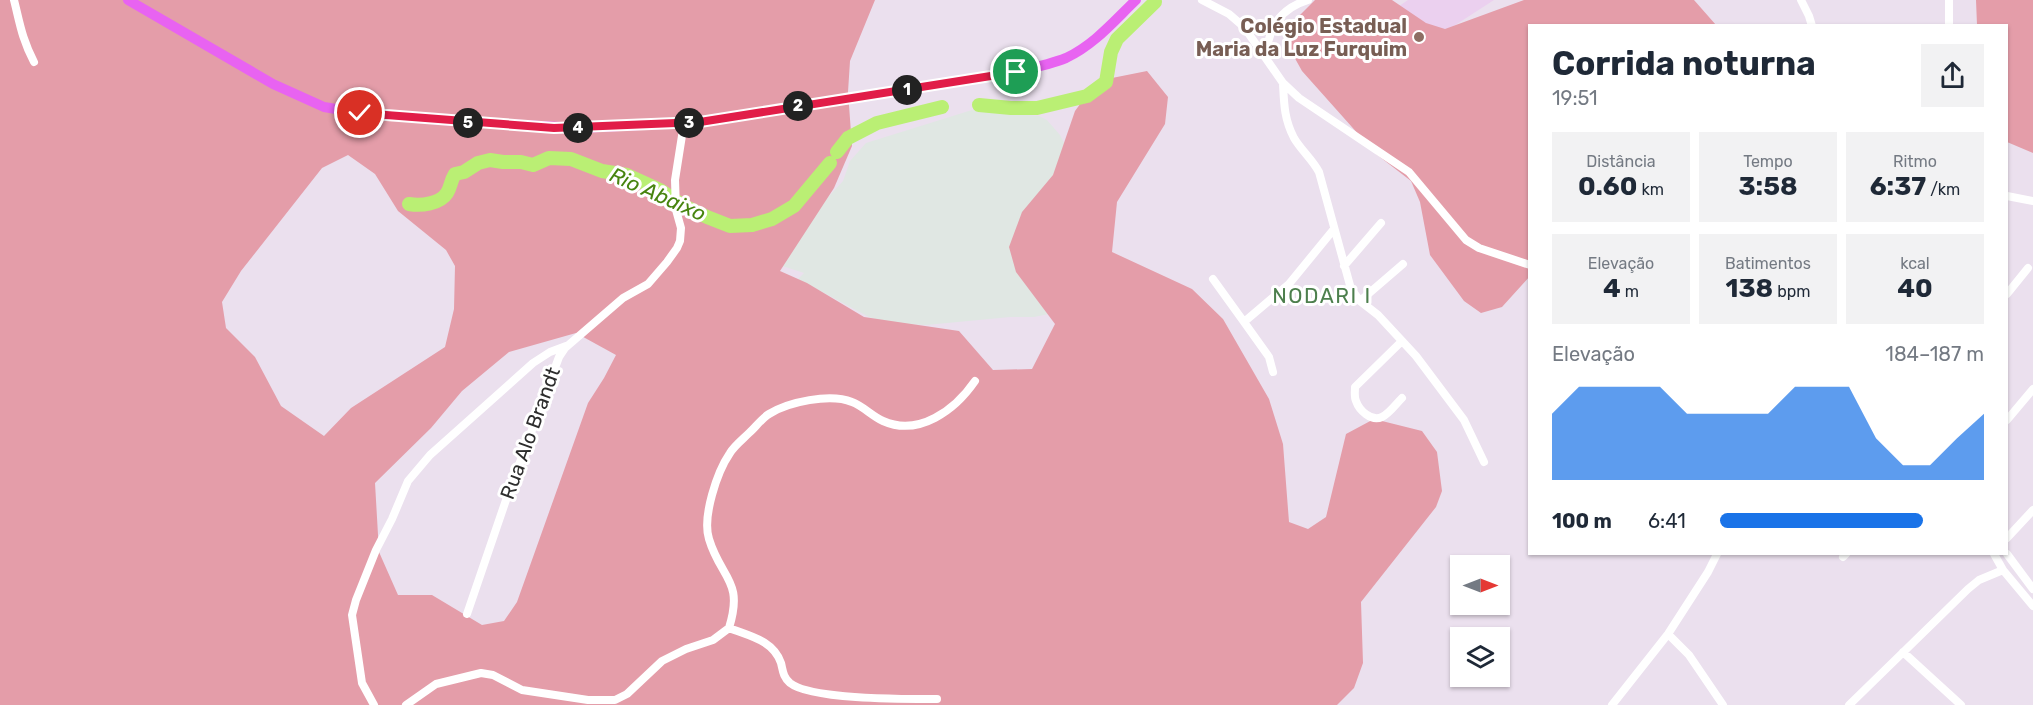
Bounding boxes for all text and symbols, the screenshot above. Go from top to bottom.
place label: Colégio Estadual Maria da Luz Furquim [1196,14,1407,61]
marker: Colégio Estadual Maria da Luz Furquim [1412,30,1426,44]
text: Corrida noturna [1552,44,1816,83]
button: share [1921,44,1984,107]
pin [990,46,1041,97]
icon: arrive [999,55,1032,88]
pin: 1 [892,75,922,105]
text: 1 [903,80,911,99]
text: 19:51 [1552,86,1598,110]
pin [334,87,385,138]
pin: 2 [783,91,813,121]
icon: check [343,96,376,129]
text: 2 [793,96,803,115]
pin: 5 [453,108,483,138]
pin: 3 [674,108,704,138]
text: 5 [463,113,473,132]
pin: 4 [563,113,593,143]
text: 3 [684,113,694,132]
text: 4 [573,118,583,137]
text: Distância [1586,152,1656,171]
text: Tempo [1743,152,1793,171]
text: Ritmo [1893,152,1937,171]
water label: Rio Abaixo [606,162,710,226]
text: 0.60 [1578,171,1637,202]
text: 3:58 [1738,171,1798,202]
text: 6:37 [1870,171,1926,202]
text: km [1637,180,1664,199]
text: /km [1926,180,1960,199]
text: Elevação [1588,254,1654,273]
text: Batimentos [1725,254,1811,273]
text: kcal [1900,254,1930,273]
text: 4 [1603,273,1621,304]
text: 138 [1726,273,1773,304]
text: 40 [1897,273,1933,304]
text: m [1621,282,1639,301]
text: bpm [1773,282,1810,301]
district label: NODARI I [1272,283,1372,308]
text: Elevação [1552,342,1635,366]
text: 184–187 m [1885,342,1984,366]
street label: Rua Alo Brandt [495,363,565,502]
text: 100 m [1552,509,1612,533]
text: 6:41 [1648,509,1686,533]
north arrow [1450,555,1510,615]
map controls [1450,555,1510,687]
button: layers [1450,627,1510,687]

